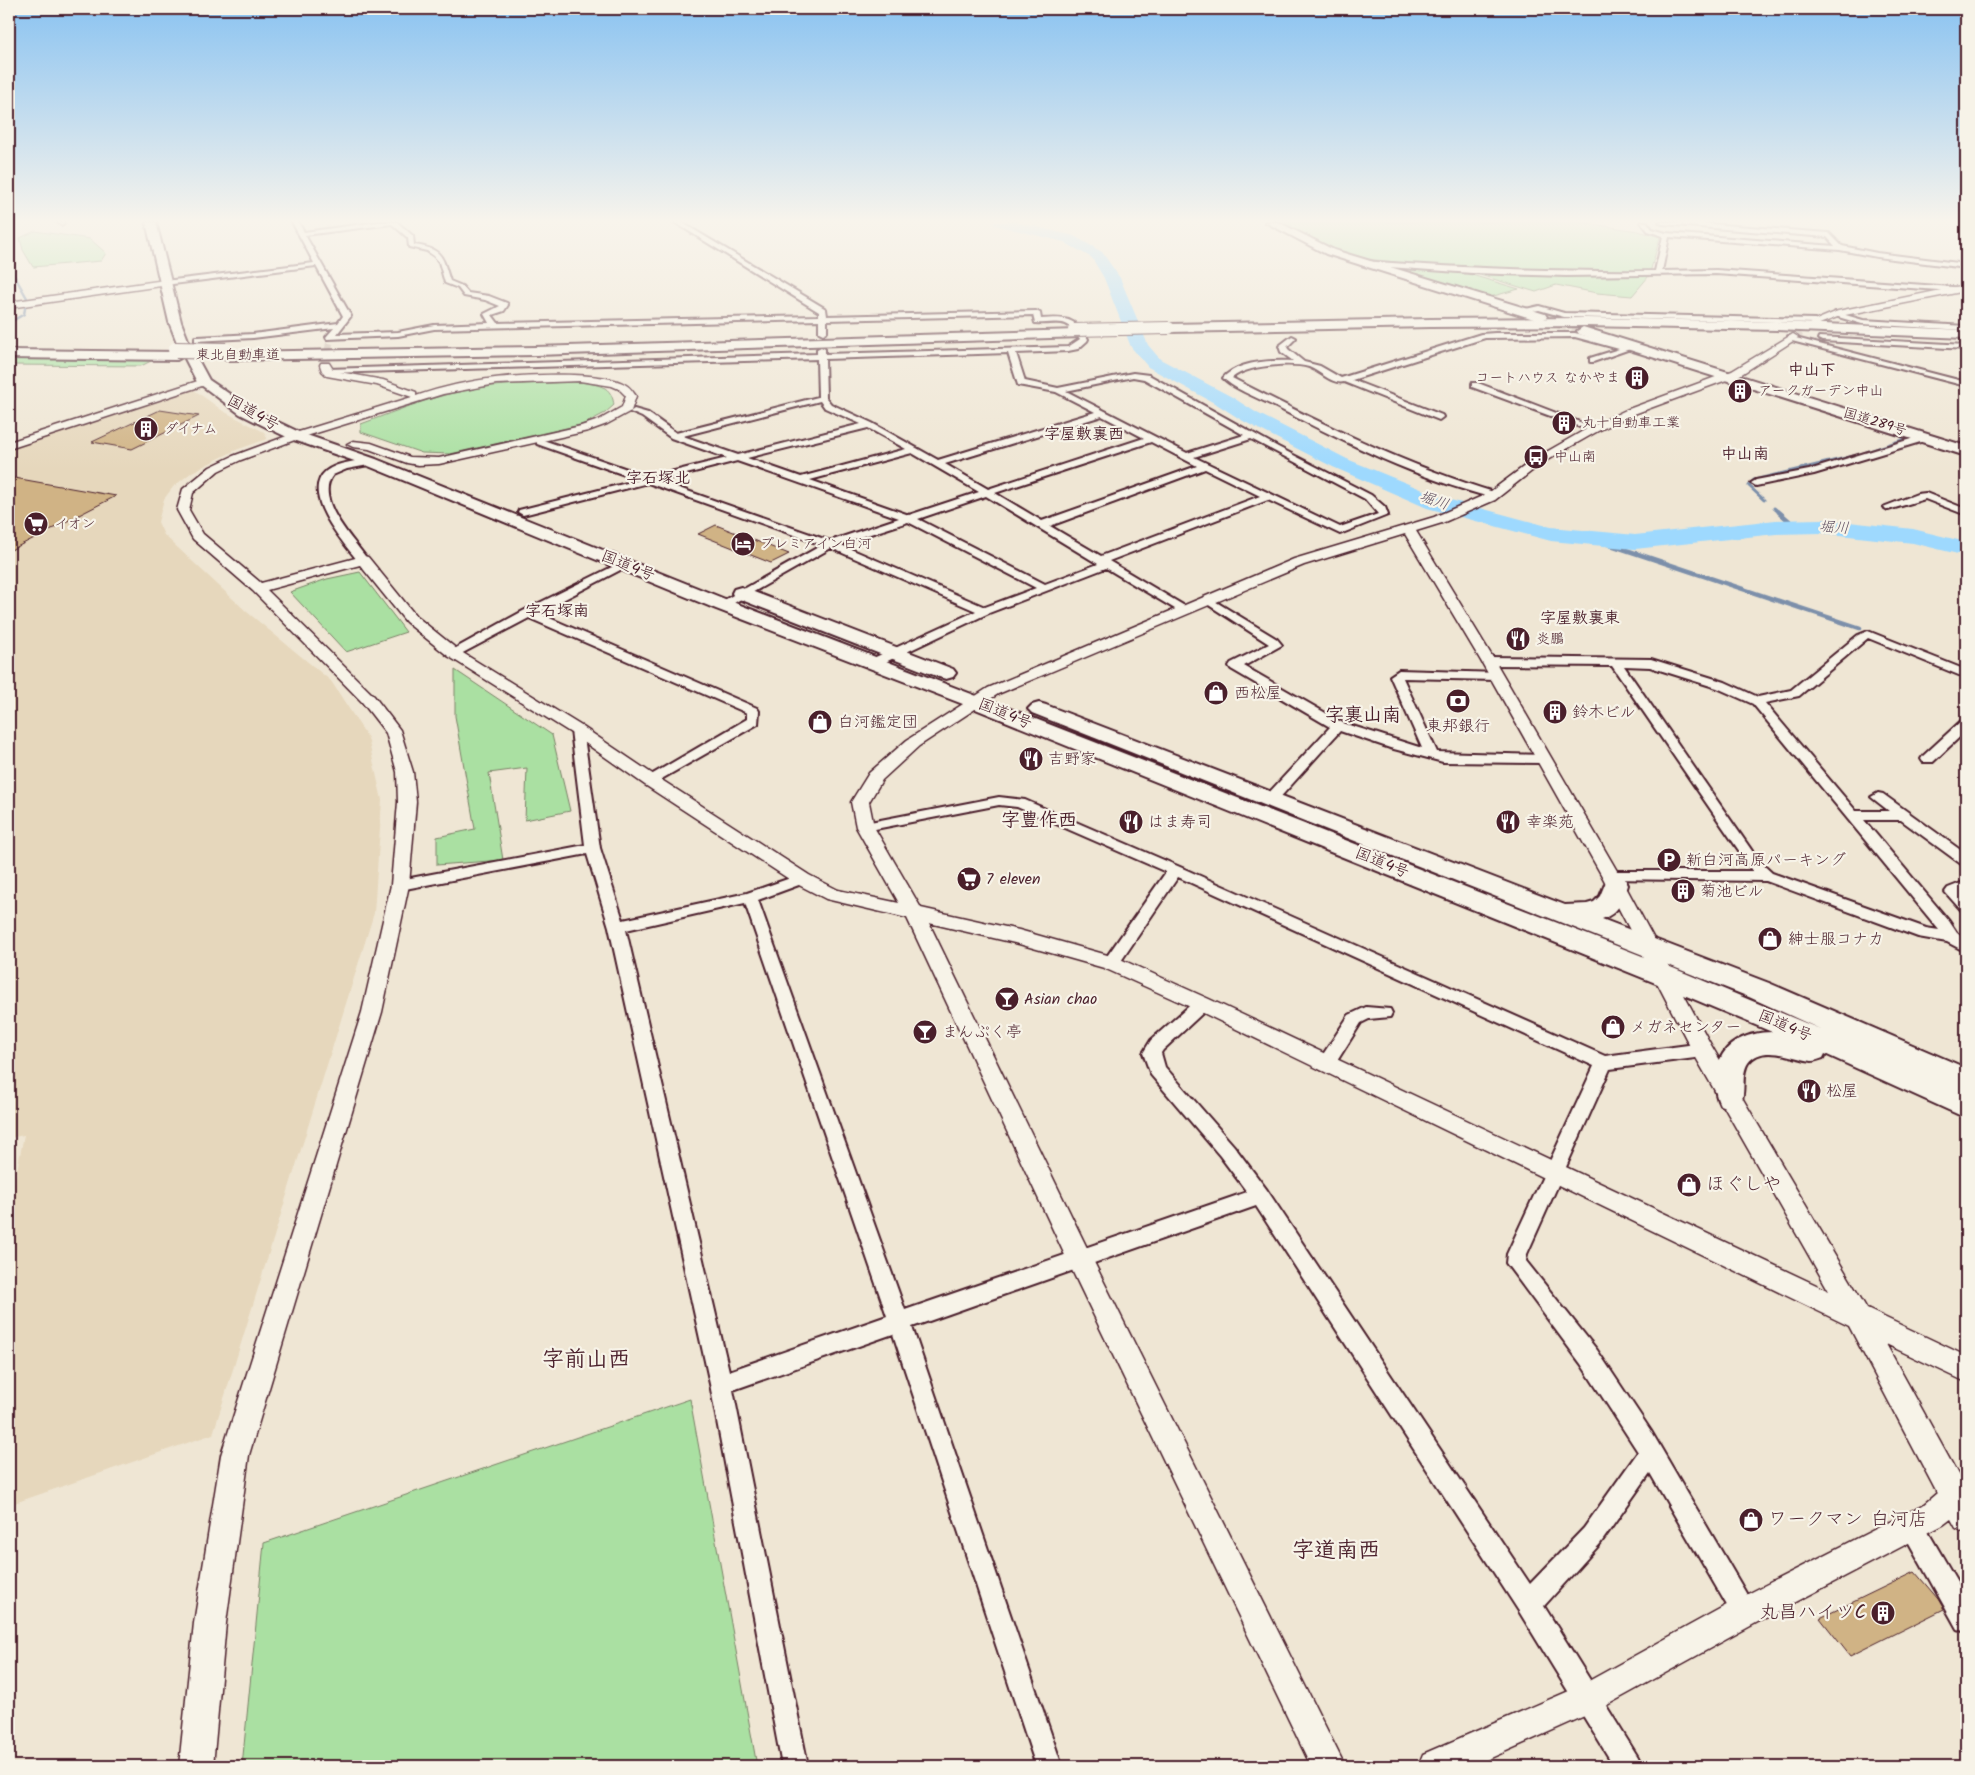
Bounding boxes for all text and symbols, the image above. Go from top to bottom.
street label: 東北自動車道 [196,344,280,366]
district label: 中山下 [1788,358,1836,383]
building icon: コートハウス なかやま [1624,365,1650,391]
place label: コートハウス なかやま [1475,367,1620,389]
building icon: アークガーデン中山 [1727,378,1753,404]
place label: アークガーデン中山 [1758,380,1883,402]
street label: 国道4号 [222,388,284,438]
street label: 国道289号 [1841,402,1909,442]
building icon: 丸十自動車工業 [1551,410,1577,436]
place label: 丸十自動車工業 [1582,412,1680,434]
building icon: ダイナム [133,416,159,442]
place label: ダイナム [164,418,217,440]
district label: 字屋敷裏西 [1044,422,1124,447]
district label: 中山南 [1721,442,1769,467]
bus stop icon: 中山南 [1523,444,1549,470]
place label: 中山南 [1554,446,1596,468]
district label: 字石塚北 [626,466,690,491]
water label: 堀川 [1416,485,1452,517]
supermarket icon: イオン [23,511,49,537]
place label: イオン [54,513,95,535]
water label: 堀川 [1818,515,1850,541]
hotel icon: プレミアイン白河 [730,531,756,557]
place label: プレミアイン白河 [760,533,871,555]
street label: 国道4号 [597,544,659,588]
district label: 字石塚南 [525,599,589,624]
district label: 字屋敷裏東 [1540,606,1620,631]
restaurant icon: 炎鵬 [1505,626,1531,652]
place label: 炎鵬 [1536,628,1564,650]
shop icon: 西松屋 [1203,680,1229,706]
place label: 西松屋 [1234,681,1282,706]
bank icon: 東邦銀行 [1445,688,1471,714]
street label: 国道4号 [974,692,1036,736]
building icon: 鈴木ビル [1542,699,1568,725]
place label: 鈴木ビル [1572,700,1636,725]
district label: 字裏山南 [1325,701,1401,731]
shop icon: 白河鑑定団 [807,709,833,735]
place label: 白河鑑定団 [838,710,918,735]
place label: 東邦銀行 [1426,714,1490,739]
restaurant icon: 吉野家 [1018,746,1044,772]
place label: 吉野家 [1048,747,1096,772]
district label: 字豊作西 [1001,806,1077,836]
restaurant icon: はま寿司 [1118,809,1144,835]
restaurant icon: 幸楽苑 [1495,809,1521,835]
place label: はま寿司 [1148,810,1212,835]
place label: 幸楽苑 [1526,810,1574,835]
street label: 国道4号 [1351,841,1413,885]
parking icon: 新白河高原パーキング [1656,847,1682,873]
place label: 新白河高原パーキング [1686,848,1846,873]
supermarket icon: 7 eleven [956,866,982,892]
place label: 7 eleven [986,867,1041,892]
building icon: 菊池ビル [1670,878,1696,904]
place label: 菊池ビル [1700,879,1764,904]
shop icon: 紳士服コナカ [1757,926,1783,952]
place label: 紳士服コナカ [1788,927,1884,952]
bar icon: Asian chao [994,986,1020,1012]
place label: Asian chao [1024,987,1097,1012]
street label: 国道4号 [1754,1003,1816,1049]
shop icon: メガネセンター [1600,1014,1626,1040]
place label: メガネセンター [1630,1015,1741,1040]
bar icon: まんぷく亭 [912,1019,938,1045]
place label: まんぷく亭 [942,1020,1022,1045]
restaurant icon: 松屋 [1796,1078,1822,1104]
place label: 松屋 [1826,1079,1858,1104]
place label: ほぐしや [1706,1170,1782,1200]
shop icon: ほぐしや [1676,1172,1702,1198]
district label: 字前山西 [542,1343,630,1378]
place label: ワークマン 白河店 [1768,1505,1928,1535]
shop icon: ワークマン 白河店 [1738,1507,1764,1533]
district label: 字道南西 [1292,1534,1380,1569]
place label: 丸昌ハイツC [1760,1598,1866,1628]
building icon: 丸昌ハイツC [1870,1600,1896,1626]

